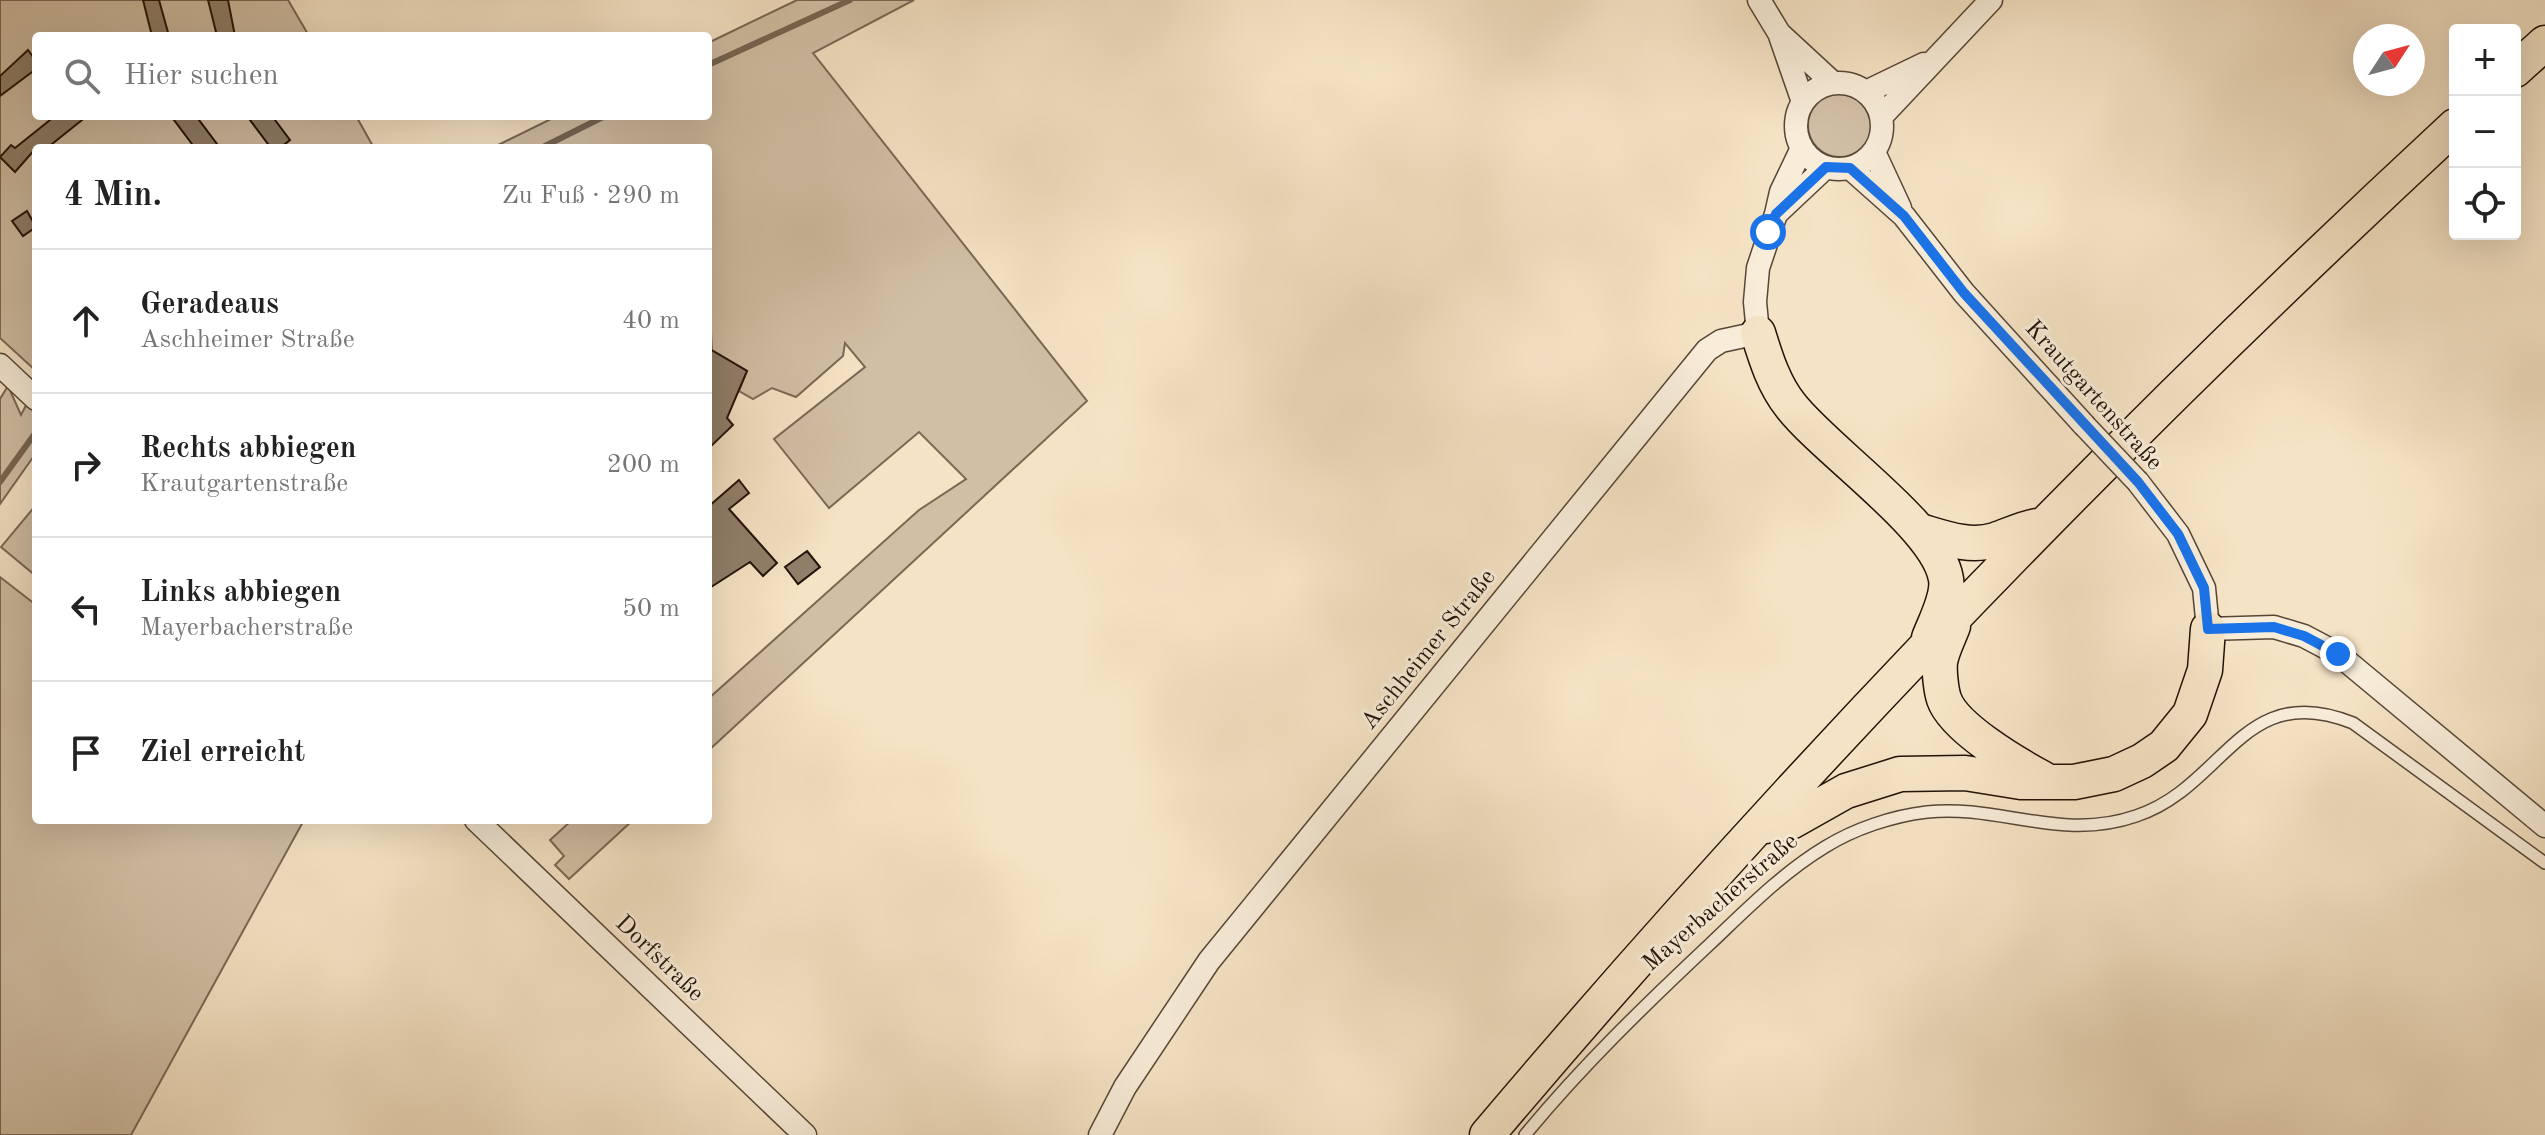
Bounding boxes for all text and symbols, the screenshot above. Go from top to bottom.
north arrow [2353,24,2425,96]
map controls [2449,24,2521,240]
button: + [2449,24,2521,96]
search box [32,32,712,120]
icon: search [60,54,104,98]
text: Hier suchen [124,61,279,91]
button: − [2449,96,2521,168]
button: locate [2449,168,2521,240]
text: 4 Min. [64,179,162,213]
text: Zu Fuß · 290 m [502,183,680,209]
route start [1750,214,1786,250]
text: Geradeaus [140,290,279,320]
icon: ahead [64,299,108,343]
text: 40 m [622,308,680,334]
street label: Krautgartenstraße [2020,317,2166,475]
text: Aschheimer Straße [140,327,355,353]
text: Rechts abbiegen [140,434,357,464]
icon: right [64,443,108,487]
text: 200 m [607,452,680,478]
text: Krautgartenstraße [140,471,348,497]
street label: Aschheimer Straße [1357,565,1501,735]
text: Links abbiegen [140,578,341,608]
icon: left [64,587,108,631]
text: 50 m [622,596,680,622]
text: Mayerbacherstraße [140,615,353,641]
route end [2320,636,2356,672]
icon: arrive [64,731,108,775]
text: Ziel erreicht [140,738,305,768]
street label: Mayerbacherstraße [1639,829,1803,977]
street label: Dorfstraße [610,911,708,1007]

